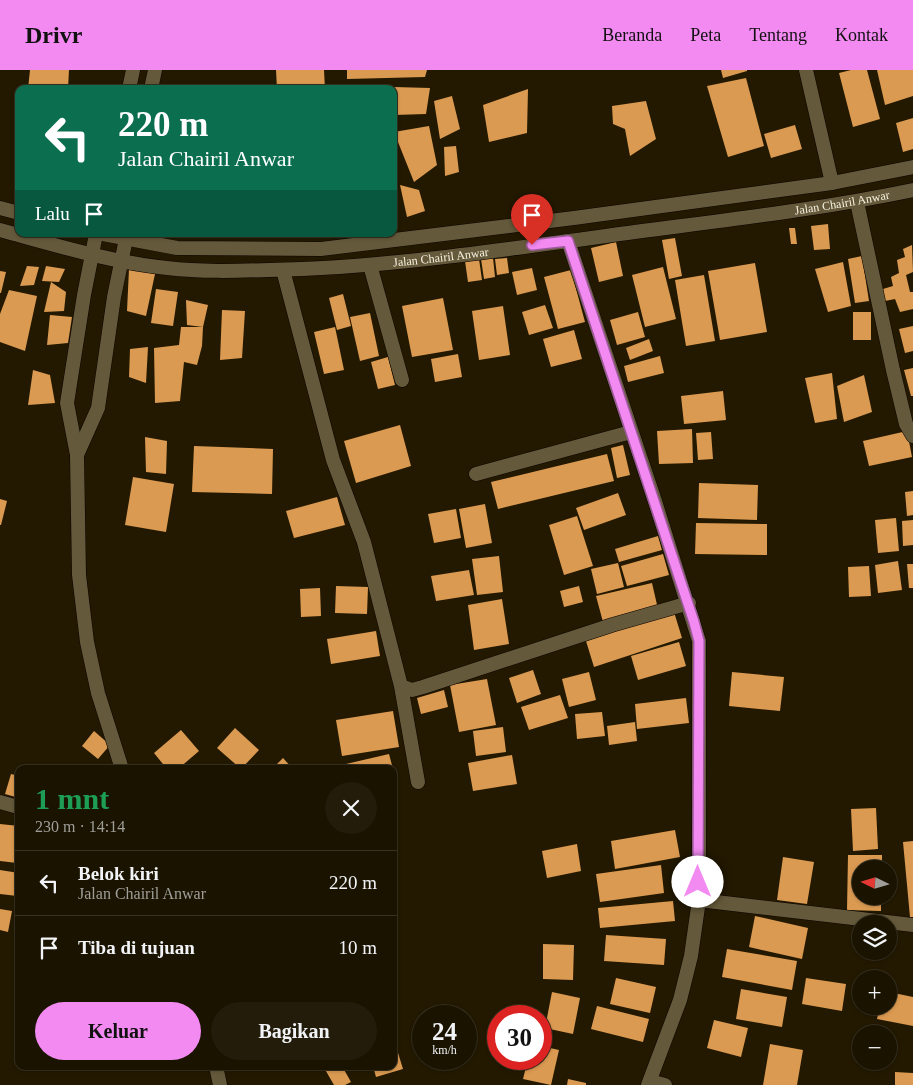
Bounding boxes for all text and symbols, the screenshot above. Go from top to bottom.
text: Drivr [25,22,82,48]
text: Beranda [602,25,662,45]
text: Peta [690,25,721,45]
text: Tentang [749,25,807,45]
text: Kontak [835,25,888,45]
icon: left [35,105,100,170]
text: 220 m [118,105,208,144]
text: Jalan Chairil Anwar [118,146,294,171]
street label: Jalan Chairil Anwar [794,188,891,218]
pin [511,194,553,245]
icon: arrive [80,200,108,228]
icon: arrive [518,201,546,229]
text: Lalu [35,203,70,224]
street label: Jalan Chairil Anwar [392,245,489,270]
text: 1 mnt [35,782,109,815]
button: close [325,782,377,834]
text: 230 m · 14:14 [35,818,125,835]
position arrow [671,855,723,907]
north arrow [852,860,898,905]
map controls [852,860,897,1070]
text: Belok kiri [78,863,159,884]
icon: left [35,869,63,897]
text: 220 m [329,872,377,893]
text: Jalan Chairil Anwar [78,885,206,902]
button: layers [852,915,897,960]
icon: arrive [35,934,63,962]
text: Tiba di tujuan [78,937,195,958]
text: 10 m [338,937,377,958]
button: + [852,970,897,1015]
button: Keluar [35,1002,201,1060]
button: Bagikan [211,1002,377,1060]
speed limit sign: 30 [487,1005,552,1070]
text: 24 [432,1018,457,1045]
button: − [852,1025,897,1070]
text: km/h [432,1043,457,1057]

